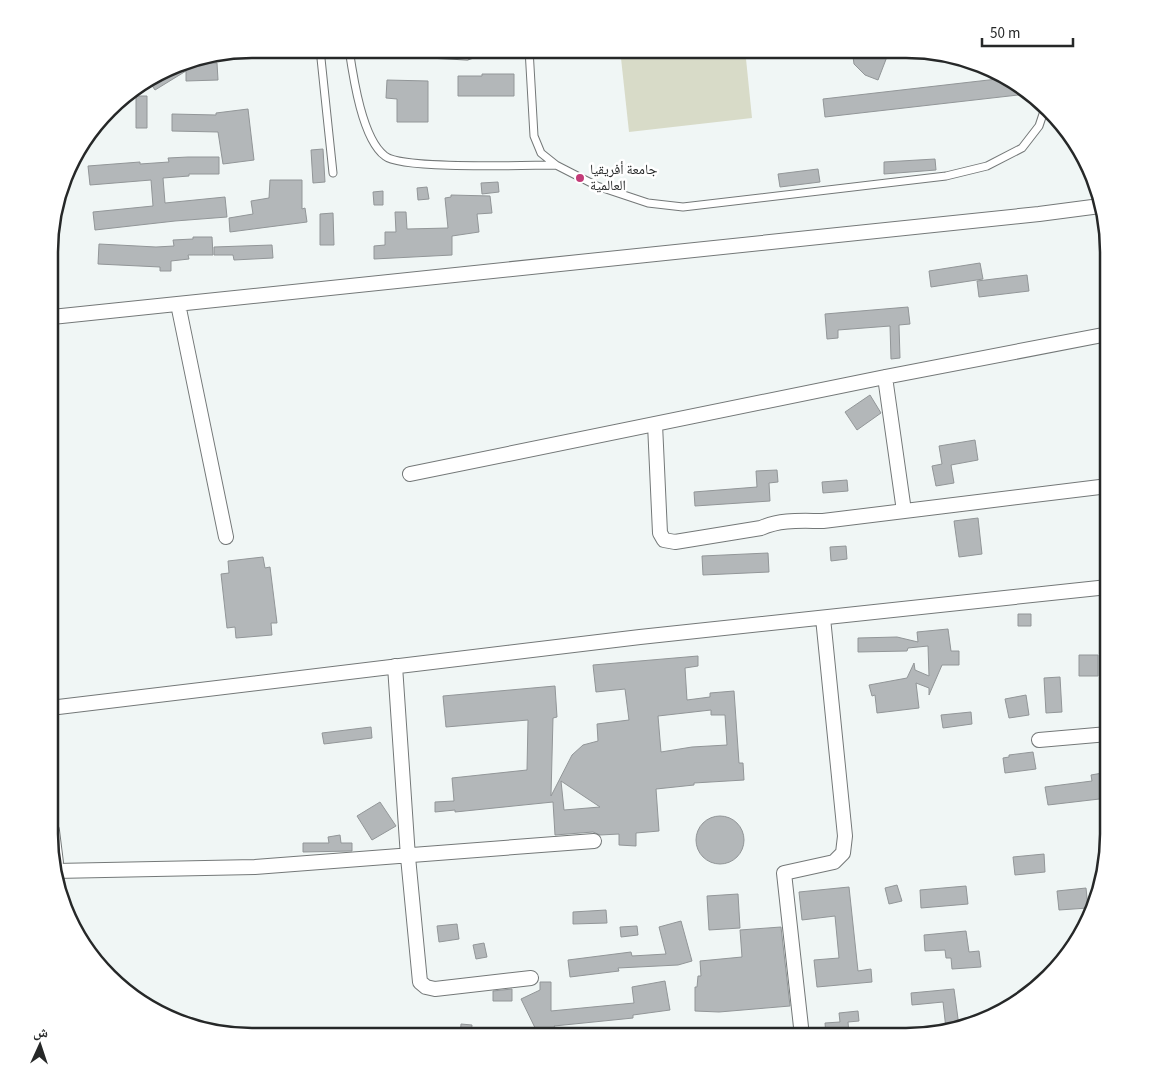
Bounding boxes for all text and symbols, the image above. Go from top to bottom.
scale bar [982,15,1073,47]
text: 50 m [990,23,1020,44]
place label: جامعة أفريقيا العالمية [590,160,658,196]
marker: جامعة أفريقيا العالمية [574,172,586,184]
north arrow [15,1020,65,1070]
text: ش [33,1023,49,1043]

